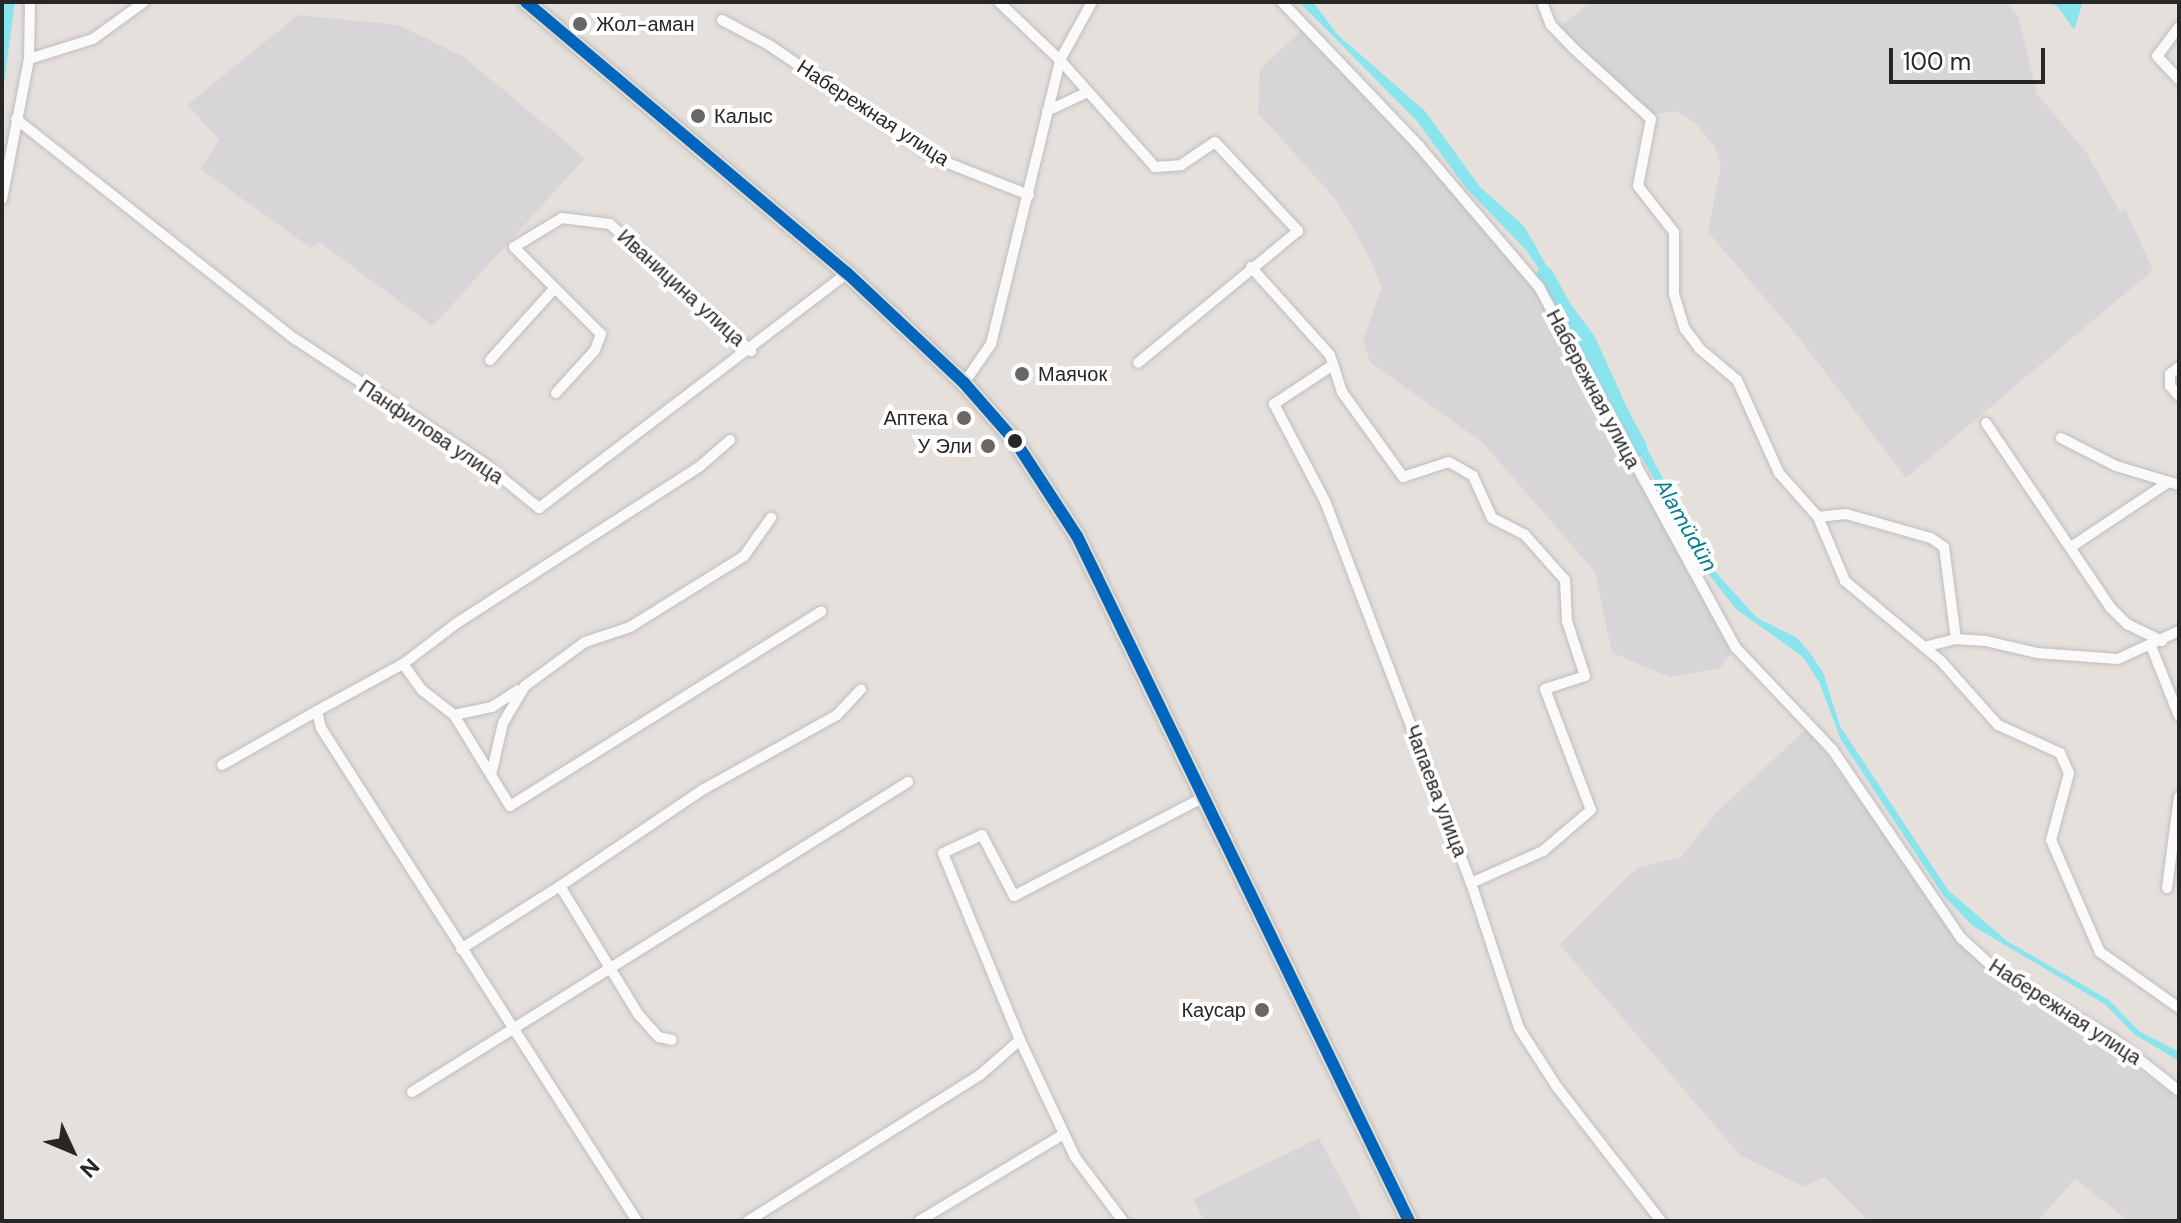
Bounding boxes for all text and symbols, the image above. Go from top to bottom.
place label: Жол-аман [596,12,694,36]
marker: Жол-аман [571,15,589,33]
scale bar [1893,32,2049,82]
text: 100 m [1903,46,1971,77]
street label: Набережная улица [792,55,954,171]
place label: Калыс [714,104,773,128]
marker: Калыс [689,107,707,125]
street label: Иваницина улица [612,224,750,352]
street label: Набережная улица [1541,305,1645,473]
place label: Маячок [1038,362,1107,386]
marker: Маячок [1013,365,1031,383]
street label: Панфилова улица [354,375,508,489]
place label: Аптека [883,406,948,430]
marker: Аптека [955,409,973,427]
unlabelled marker [1007,433,1023,449]
place label: У Эли [917,434,972,458]
marker: У Эли [979,437,997,455]
water label: Alamüdün [1649,474,1723,576]
street label: Чапаева улица [1400,722,1472,860]
street label: Набережная улица [1984,954,2146,1070]
place label: Каусар [1181,998,1246,1022]
marker: Каусар [1253,1001,1271,1019]
north arrow [32,1111,112,1191]
text: N [74,1152,106,1184]

